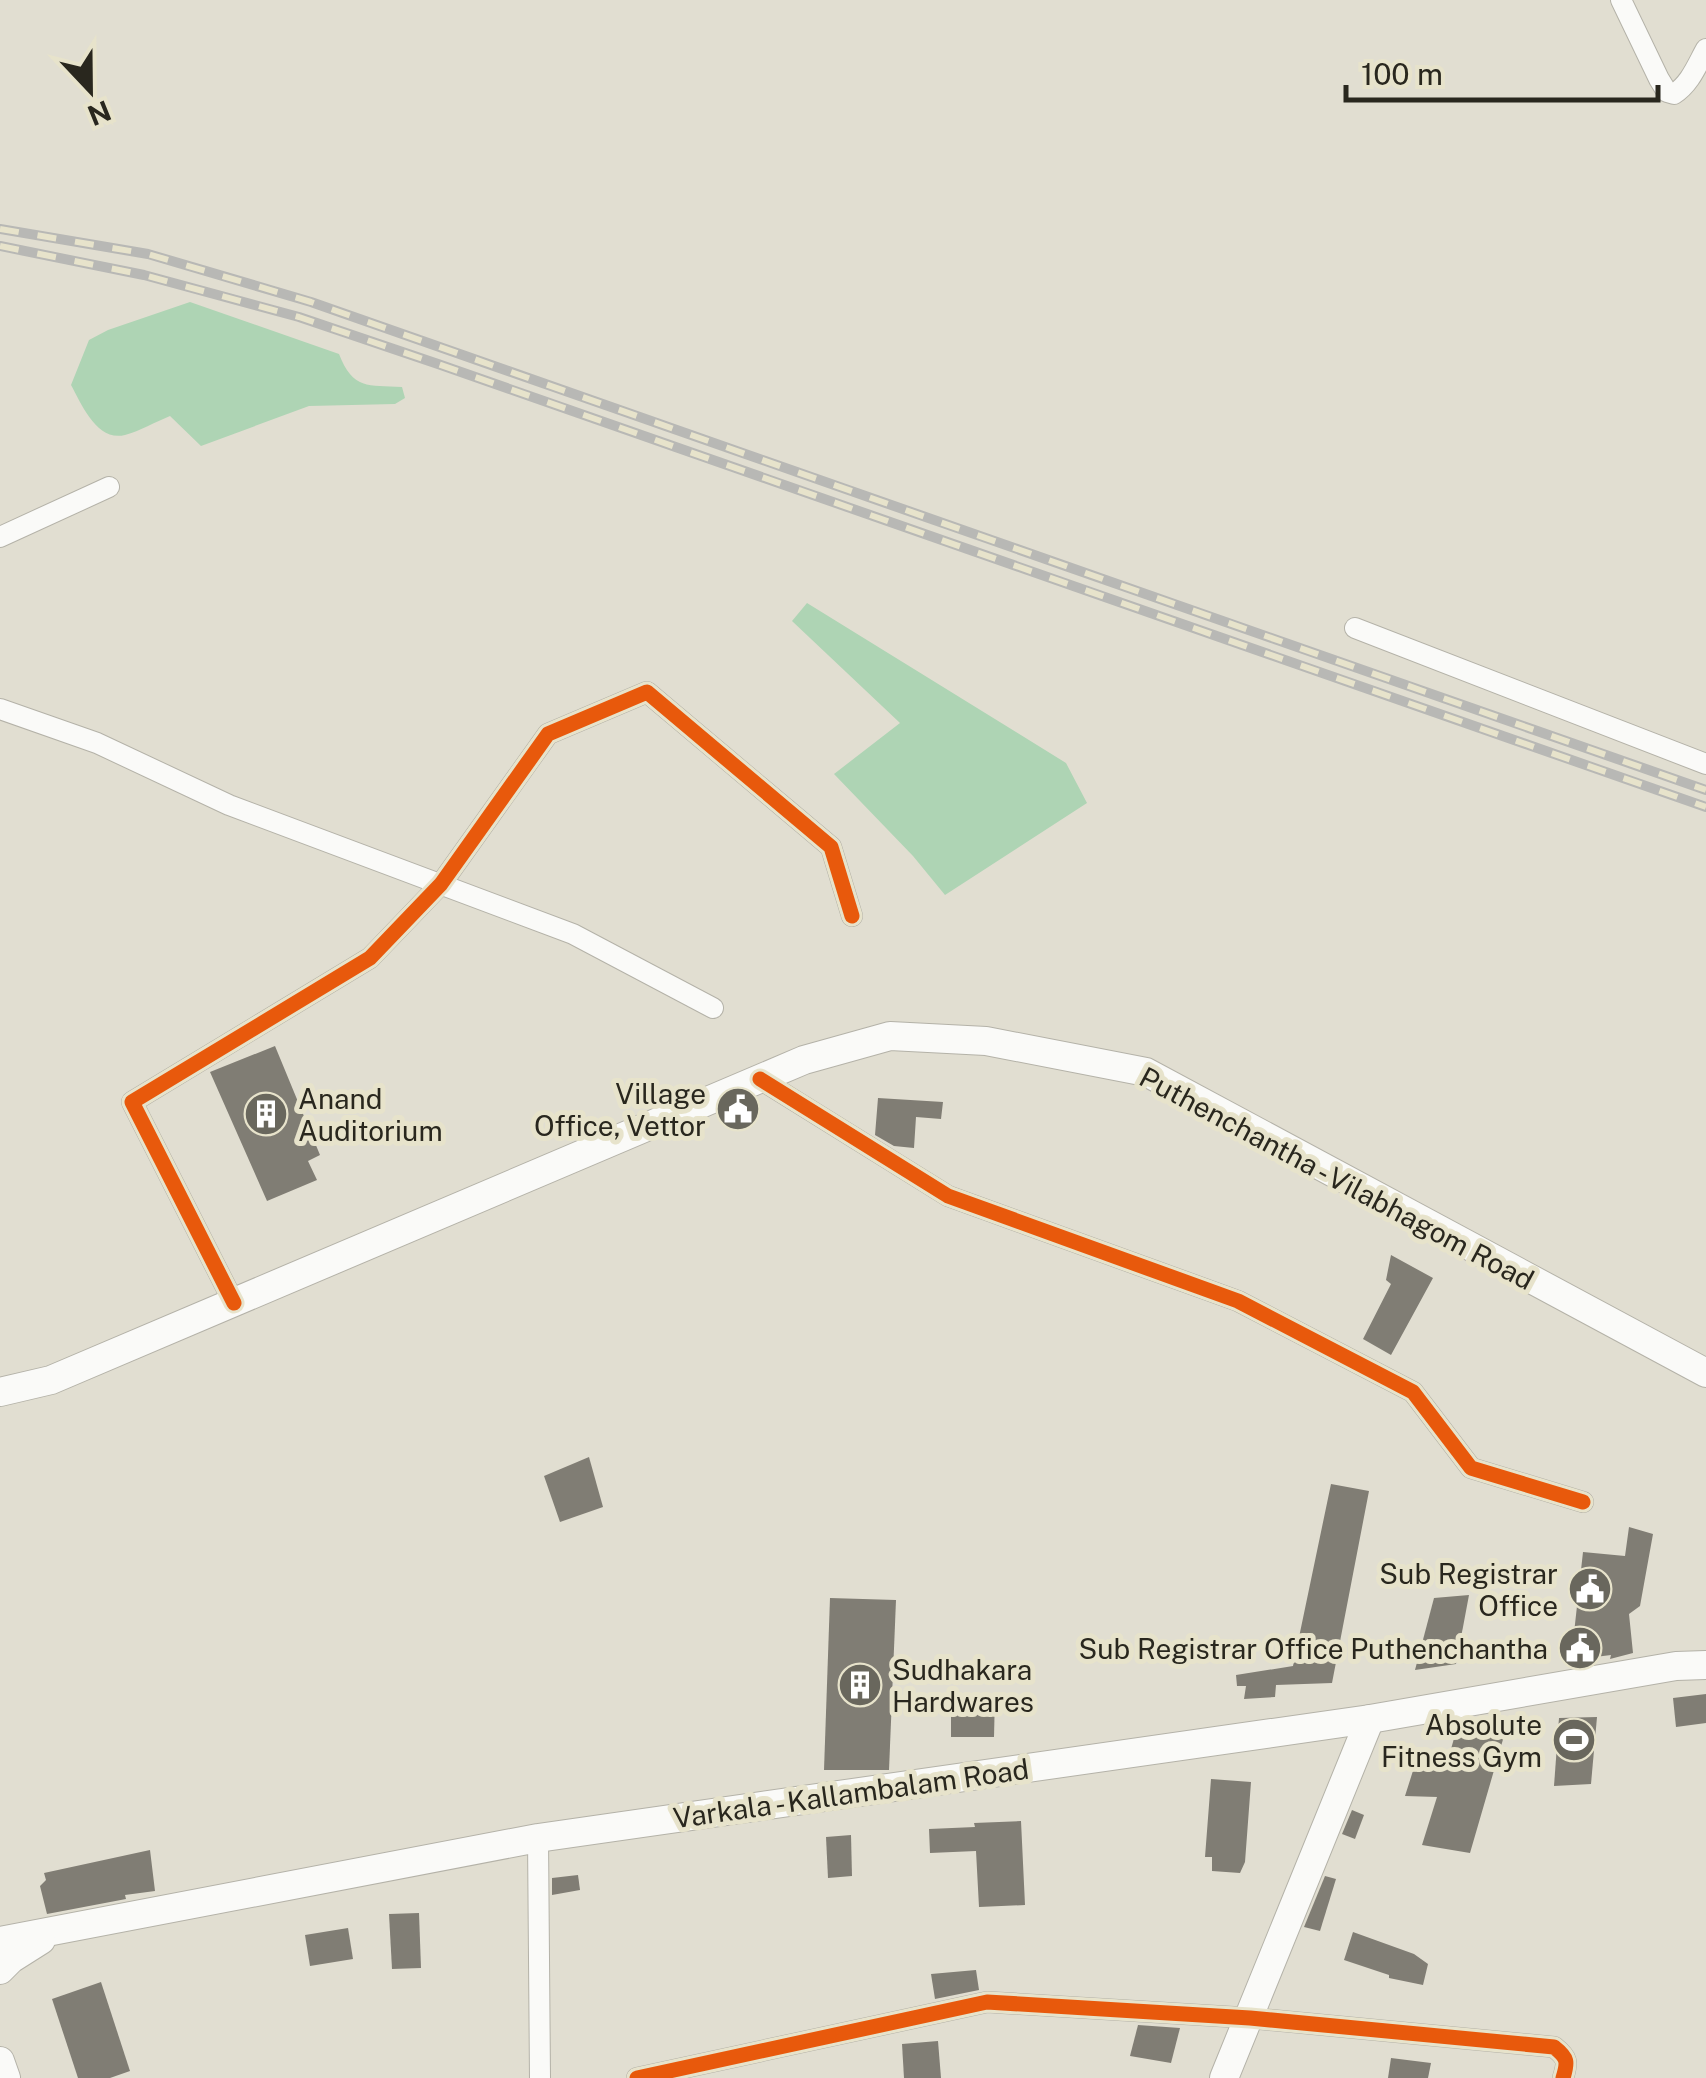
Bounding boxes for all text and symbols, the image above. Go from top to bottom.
north arrow [40,40,140,140]
scale bar [1346,40,1658,102]
text: 100 m [1361,56,1443,92]
text: N [83,94,116,133]
street label: Puthenchantha - Vilabhagom Road [1134,1060,1540,1296]
place label: Village Office, Vettor [534,1077,706,1142]
place label: Anand Auditorium [298,1082,443,1147]
public building icon: Village Office, Vettor [715,1086,761,1132]
building icon: Anand Auditorium [243,1091,289,1137]
place label: Sub Registrar Office [1379,1557,1558,1622]
public building icon: Sub Registrar Office [1567,1566,1613,1612]
public building icon: Sub Registrar Office Puthenchantha [1557,1625,1603,1671]
place label: Sub Registrar Office Puthenchantha [1078,1632,1548,1665]
place label: Sudhakara Hardwares [892,1653,1034,1718]
building icon: Sudhakara Hardwares [837,1662,883,1708]
place label: Absolute Fitness Gym [1381,1708,1542,1773]
sports icon: Absolute Fitness Gym [1551,1717,1597,1763]
street label: Varkala - Kallambalam Road [671,1752,1031,1834]

